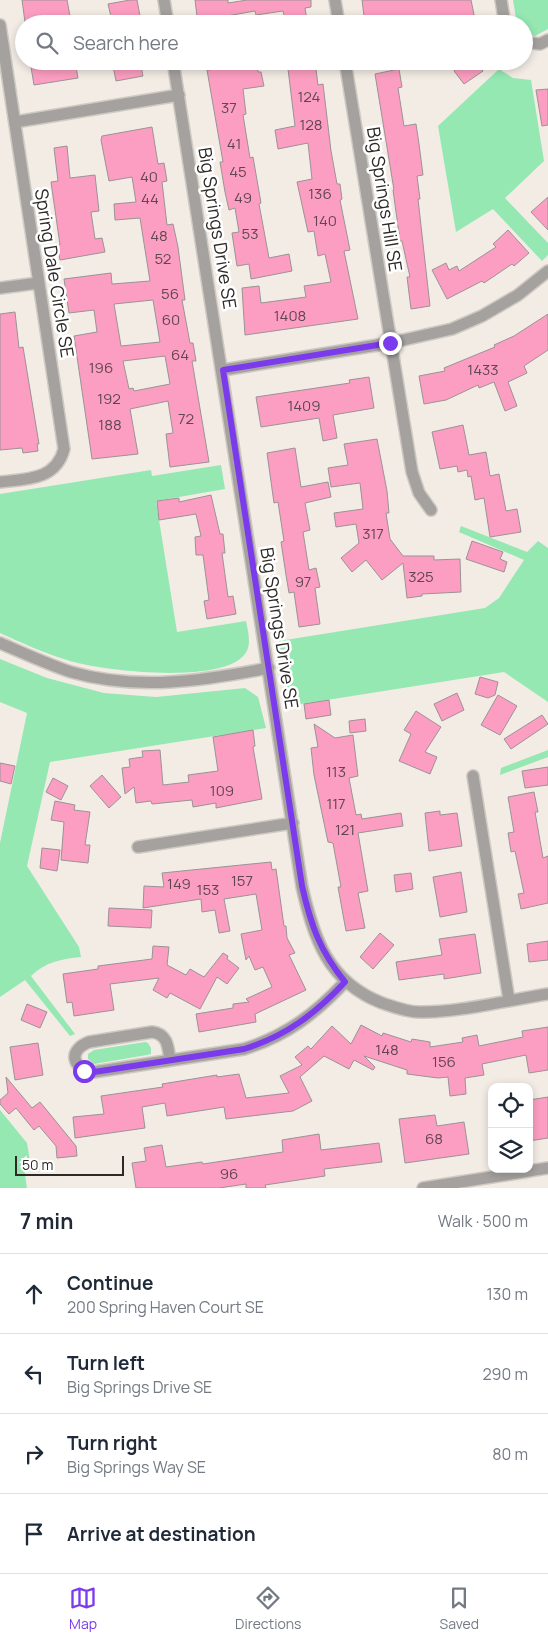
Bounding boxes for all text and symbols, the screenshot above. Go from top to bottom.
search box [15,15,533,70]
icon: search [33,29,61,57]
text: Search here [73,30,179,56]
house number: 124 [298,86,321,107]
house number: 37 [221,97,237,118]
house number: 128 [299,114,323,135]
street label: Big Springs Hill SE [362,125,408,273]
house number: 41 [227,133,241,154]
street label: Big Springs Drive SE [193,145,243,311]
house number: 45 [229,161,247,182]
house number: 40 [140,166,158,187]
house number: 136 [308,183,332,204]
street label: Spring Dale Circle SE [30,187,80,359]
house number: 49 [234,187,252,208]
house number: 44 [141,188,159,209]
house number: 140 [313,210,337,231]
house number: 53 [242,223,258,244]
house number: 48 [150,225,168,246]
house number: 52 [155,248,171,269]
house number: 56 [161,283,179,304]
house number: 1408 [274,305,306,326]
house number: 60 [162,309,180,330]
route end [379,332,402,355]
house number: 64 [171,344,189,365]
house number: 196 [89,357,113,378]
house number: 1433 [467,359,499,380]
house number: 192 [97,388,121,409]
house number: 1409 [287,395,321,416]
house number: 72 [178,408,194,429]
house number: 188 [98,414,122,435]
house number: 317 [362,523,384,544]
street label: Big Springs Drive SE [255,545,305,711]
house number: 325 [408,566,434,587]
house number: 97 [295,571,311,592]
house number: 113 [326,761,346,782]
house number: 109 [210,780,234,801]
house number: 117 [326,793,346,814]
house number: 121 [335,819,355,840]
house number: 157 [231,870,253,891]
house number: 149 [167,873,191,894]
house number: 153 [197,879,219,900]
house number: 148 [375,1039,399,1060]
house number: 156 [432,1051,456,1072]
route start [73,1060,96,1083]
map controls [488,1083,533,1173]
button: locate [488,1083,533,1128]
house number: 68 [425,1128,443,1149]
button: layers [488,1128,533,1173]
scale bar [15,1153,124,1176]
text: 50 m [22,1155,53,1174]
house number: 96 [220,1163,238,1184]
text: 7 min [20,1207,73,1235]
text: Walk · 500 m [438,1210,528,1232]
text: Continue [67,1270,153,1296]
icon: ahead [20,1280,48,1308]
text: 130 m [486,1283,528,1305]
text: 200 Spring Haven Court SE [67,1296,264,1318]
text: Turn left [67,1350,145,1376]
icon: left [20,1360,48,1388]
text: 290 m [482,1363,528,1385]
text: Big Springs Drive SE [67,1376,212,1398]
text: Turn right [67,1430,157,1456]
icon: right [20,1440,48,1468]
text: 80 m [492,1443,528,1465]
text: Big Springs Way SE [67,1456,206,1478]
icon: arrive [20,1520,48,1548]
text: Arrive at destination [67,1521,256,1547]
tab: Map [69,1584,97,1633]
tab: Directions [235,1584,301,1633]
tab: Saved [440,1584,479,1633]

